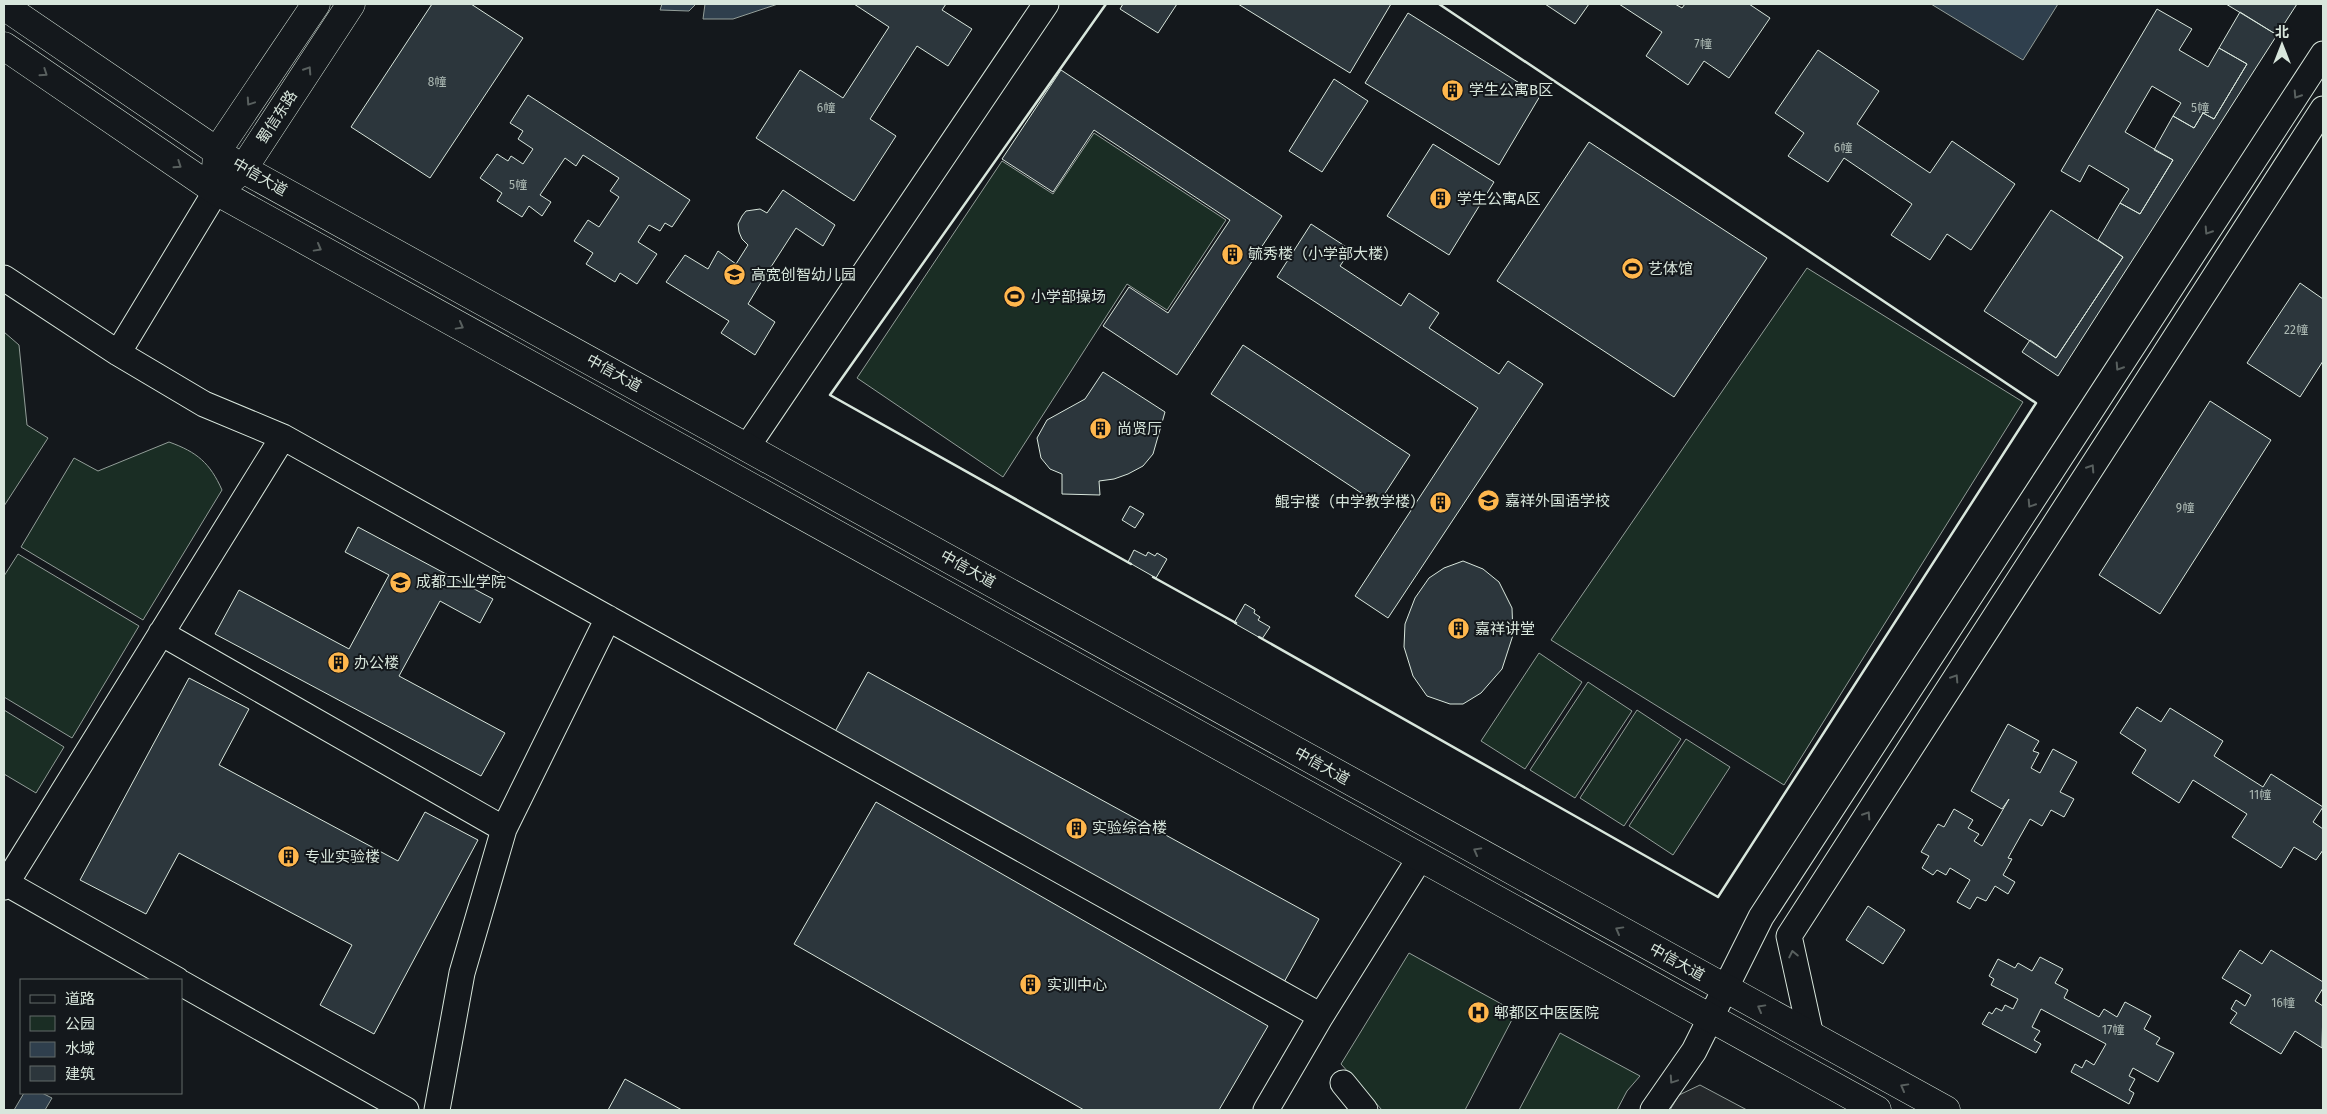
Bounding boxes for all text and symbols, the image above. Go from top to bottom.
north arrow [2257,20,2307,70]
text: 北 [2275,24,2289,41]
house number: 7幢 [1694,37,1712,51]
one-way arrow [302,66,311,75]
one-way arrow [38,67,48,76]
house number: 8幢 [428,75,446,89]
building icon: 学生公寓B区 [1441,78,1465,102]
place label: 学生公寓B区 [1469,81,1553,99]
street label: 蜀信东路 [253,87,301,147]
one-way arrow [2293,90,2303,99]
one-way arrow [247,97,256,106]
house number: 6幢 [817,101,835,115]
house number: 5幢 [2191,101,2209,115]
house number: 6幢 [1834,141,1852,155]
street label: 中信大道 [230,154,290,200]
one-way arrow [172,159,182,168]
house number: 5幢 [509,178,527,192]
building icon: 学生公寓A区 [1429,187,1453,211]
place label: 学生公寓A区 [1457,190,1541,208]
one-way arrow [2205,226,2214,235]
one-way arrow [313,241,322,251]
building icon: 毓秀楼（小学部大楼） [1220,242,1244,266]
place label: 毓秀楼（小学部大楼） [1248,245,1398,263]
sports icon: 艺体馆 [1620,257,1644,281]
place label: 艺体馆 [1648,260,1693,278]
school or university icon: 高宽创智幼儿园 [723,263,747,287]
place label: 高宽创智幼儿园 [751,266,856,284]
sports icon: 小学部操场 [1003,285,1027,309]
place label: 小学部操场 [1031,288,1106,306]
one-way arrow [455,320,464,330]
house number: 22幢 [2284,323,2308,337]
street label: 中信大道 [583,351,645,395]
one-way arrow [2116,362,2125,371]
building icon: 尚贤厅 [1089,417,1113,441]
place label: 尚贤厅 [1117,420,1162,438]
one-way arrow [2084,465,2094,474]
school or university icon: 嘉祥外国语学校 [1477,489,1501,513]
building icon: 鲲宇楼（中学教学楼） [1429,490,1453,514]
place label: 嘉祥外国语学校 [1505,492,1610,510]
place label: 鲲宇楼（中学教学楼） [1275,493,1425,511]
one-way arrow [2027,498,2037,507]
house number: 9幢 [2176,501,2194,515]
street label: 中信大道 [937,547,999,591]
school or university icon: 成都工业学院 [388,570,412,594]
place label: 成都工业学院 [416,573,506,591]
building icon: 嘉祥讲堂 [1447,617,1471,641]
place label: 嘉祥讲堂 [1475,620,1535,638]
building icon: 办公楼 [326,651,350,675]
place label: 办公楼 [354,654,399,672]
one-way arrow [1949,675,1958,684]
street label: 中信大道 [1291,744,1353,788]
house number: 11幢 [2249,788,2271,802]
one-way arrow [1860,811,1870,820]
building icon: 实验综合楼 [1064,816,1088,840]
place label: 实验综合楼 [1092,819,1167,837]
building icon: 专业实验楼 [277,845,301,869]
one-way arrow [1473,847,1482,857]
place label: 专业实验楼 [305,848,380,866]
one-way arrow [1615,926,1624,936]
street label: 中信大道 [1646,940,1708,984]
one-way arrow [1788,949,1798,958]
building icon: 实训中心 [1019,973,1043,997]
place label: 实训中心 [1047,976,1107,994]
legend [20,979,182,1094]
text: 道路 [65,990,95,1008]
house number: 16幢 [2271,996,2295,1010]
hospital icon: 郫都区中医医院 [1466,1001,1490,1025]
place label: 郫都区中医医院 [1494,1004,1599,1022]
one-way arrow [1758,1005,1767,1015]
text: 公园 [65,1015,95,1033]
house number: 17幢 [2102,1023,2124,1037]
text: 水域 [65,1040,95,1058]
text: 建筑 [65,1065,95,1083]
one-way arrow [1670,1075,1679,1084]
one-way arrow [1900,1083,1909,1093]

